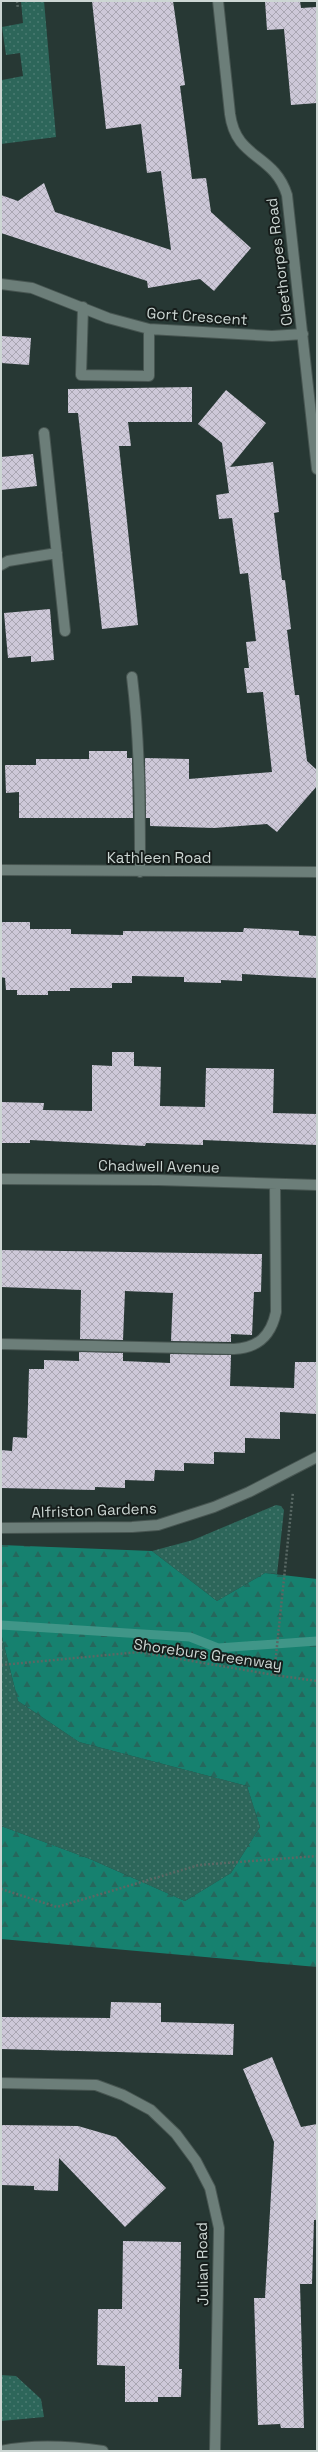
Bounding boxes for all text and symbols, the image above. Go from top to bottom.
street label: Cleethorpes Road [262,197,296,327]
street label: Gort Crescent [146,303,248,329]
street label: Kathleen Road [107,848,211,867]
street label: Chadwell Avenue [98,1155,220,1177]
street label: Alfriston Gardens [31,1498,157,1522]
street label: Shoreburs Greenway [133,1634,283,1674]
street label: Julian Road [192,2222,212,2306]

